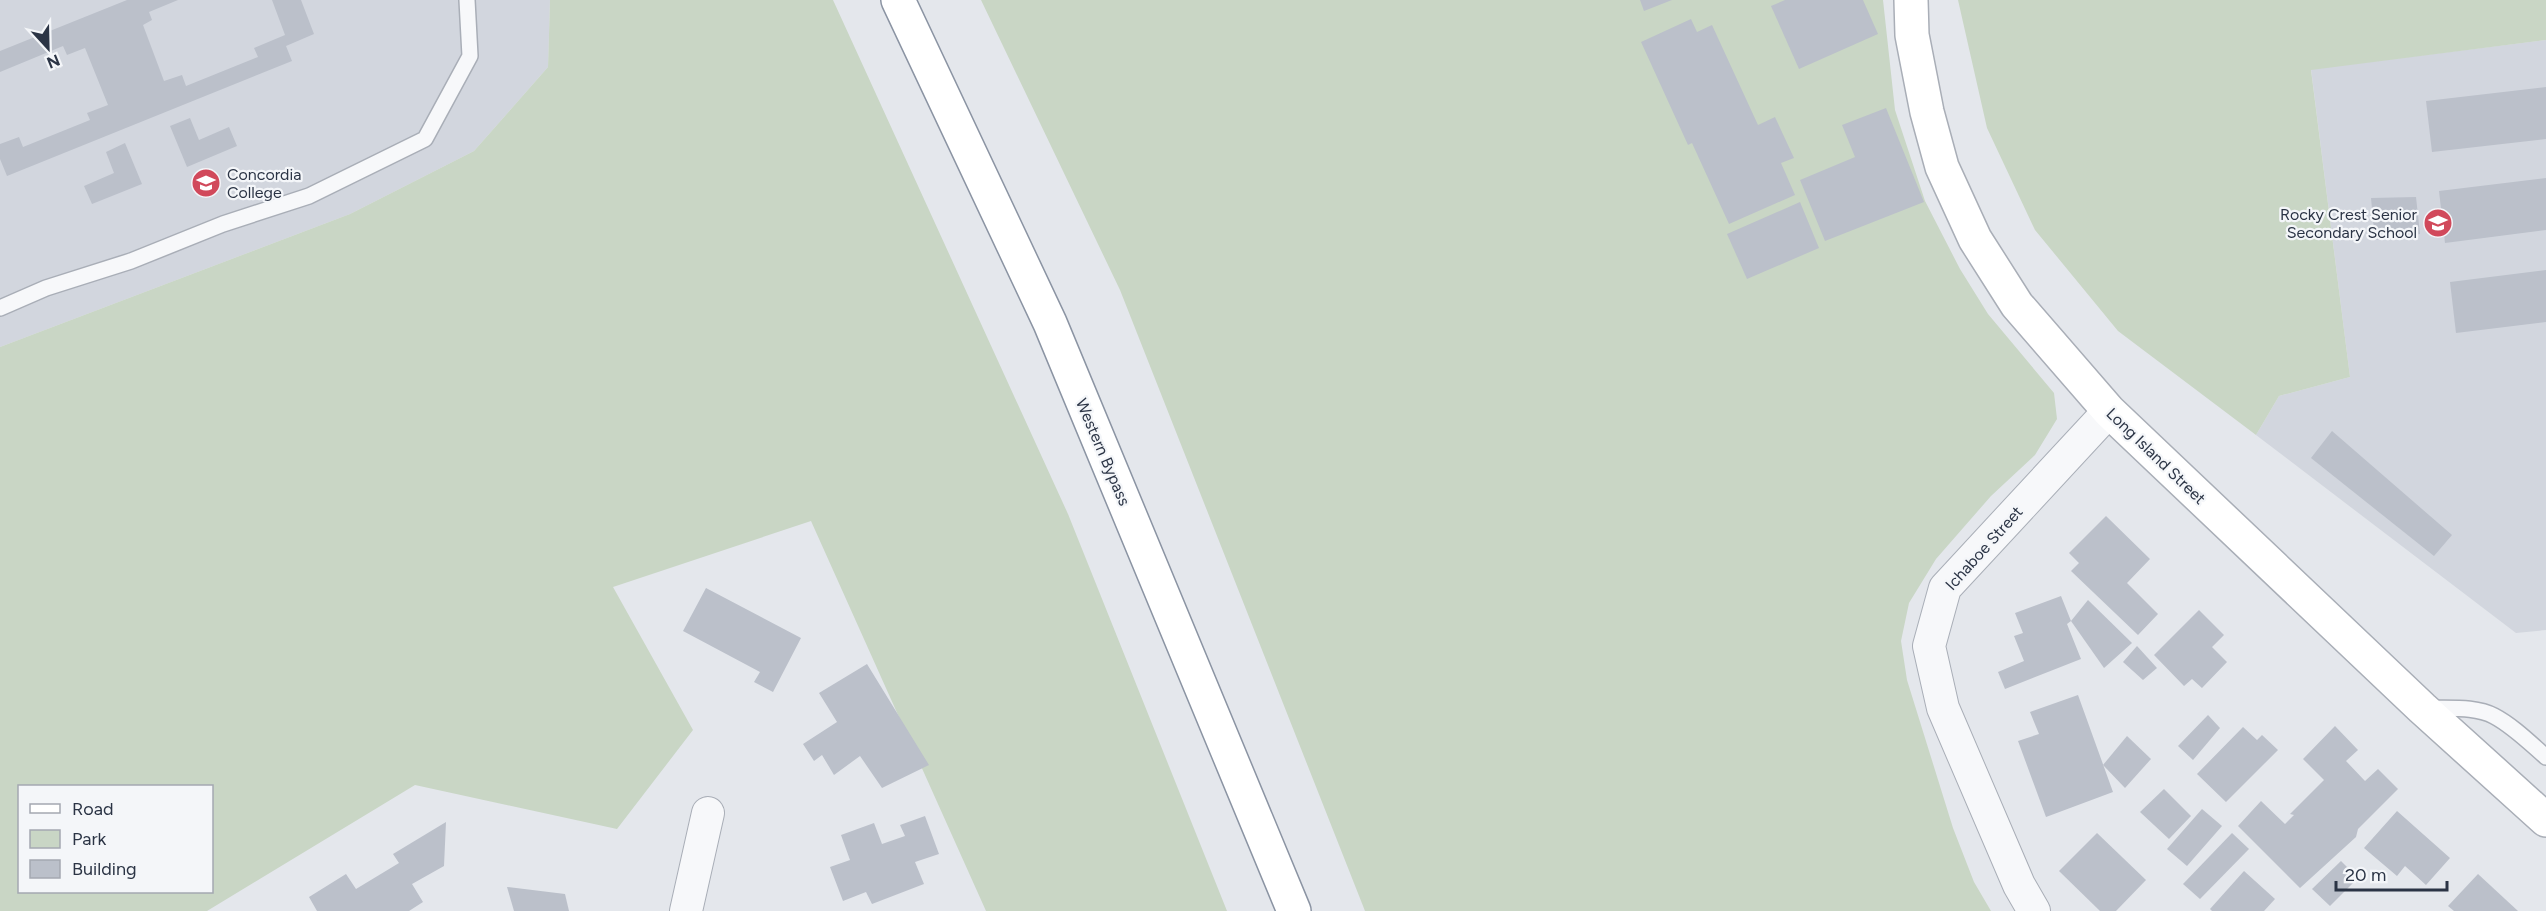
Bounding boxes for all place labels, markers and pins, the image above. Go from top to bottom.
place label: Concordia College [227,165,301,202]
school or university icon: Concordia College [190,167,222,199]
place label: Rocky Crest Senior Secondary School [2280,205,2418,242]
school or university icon: Rocky Crest Senior Secondary School [2422,207,2454,239]

